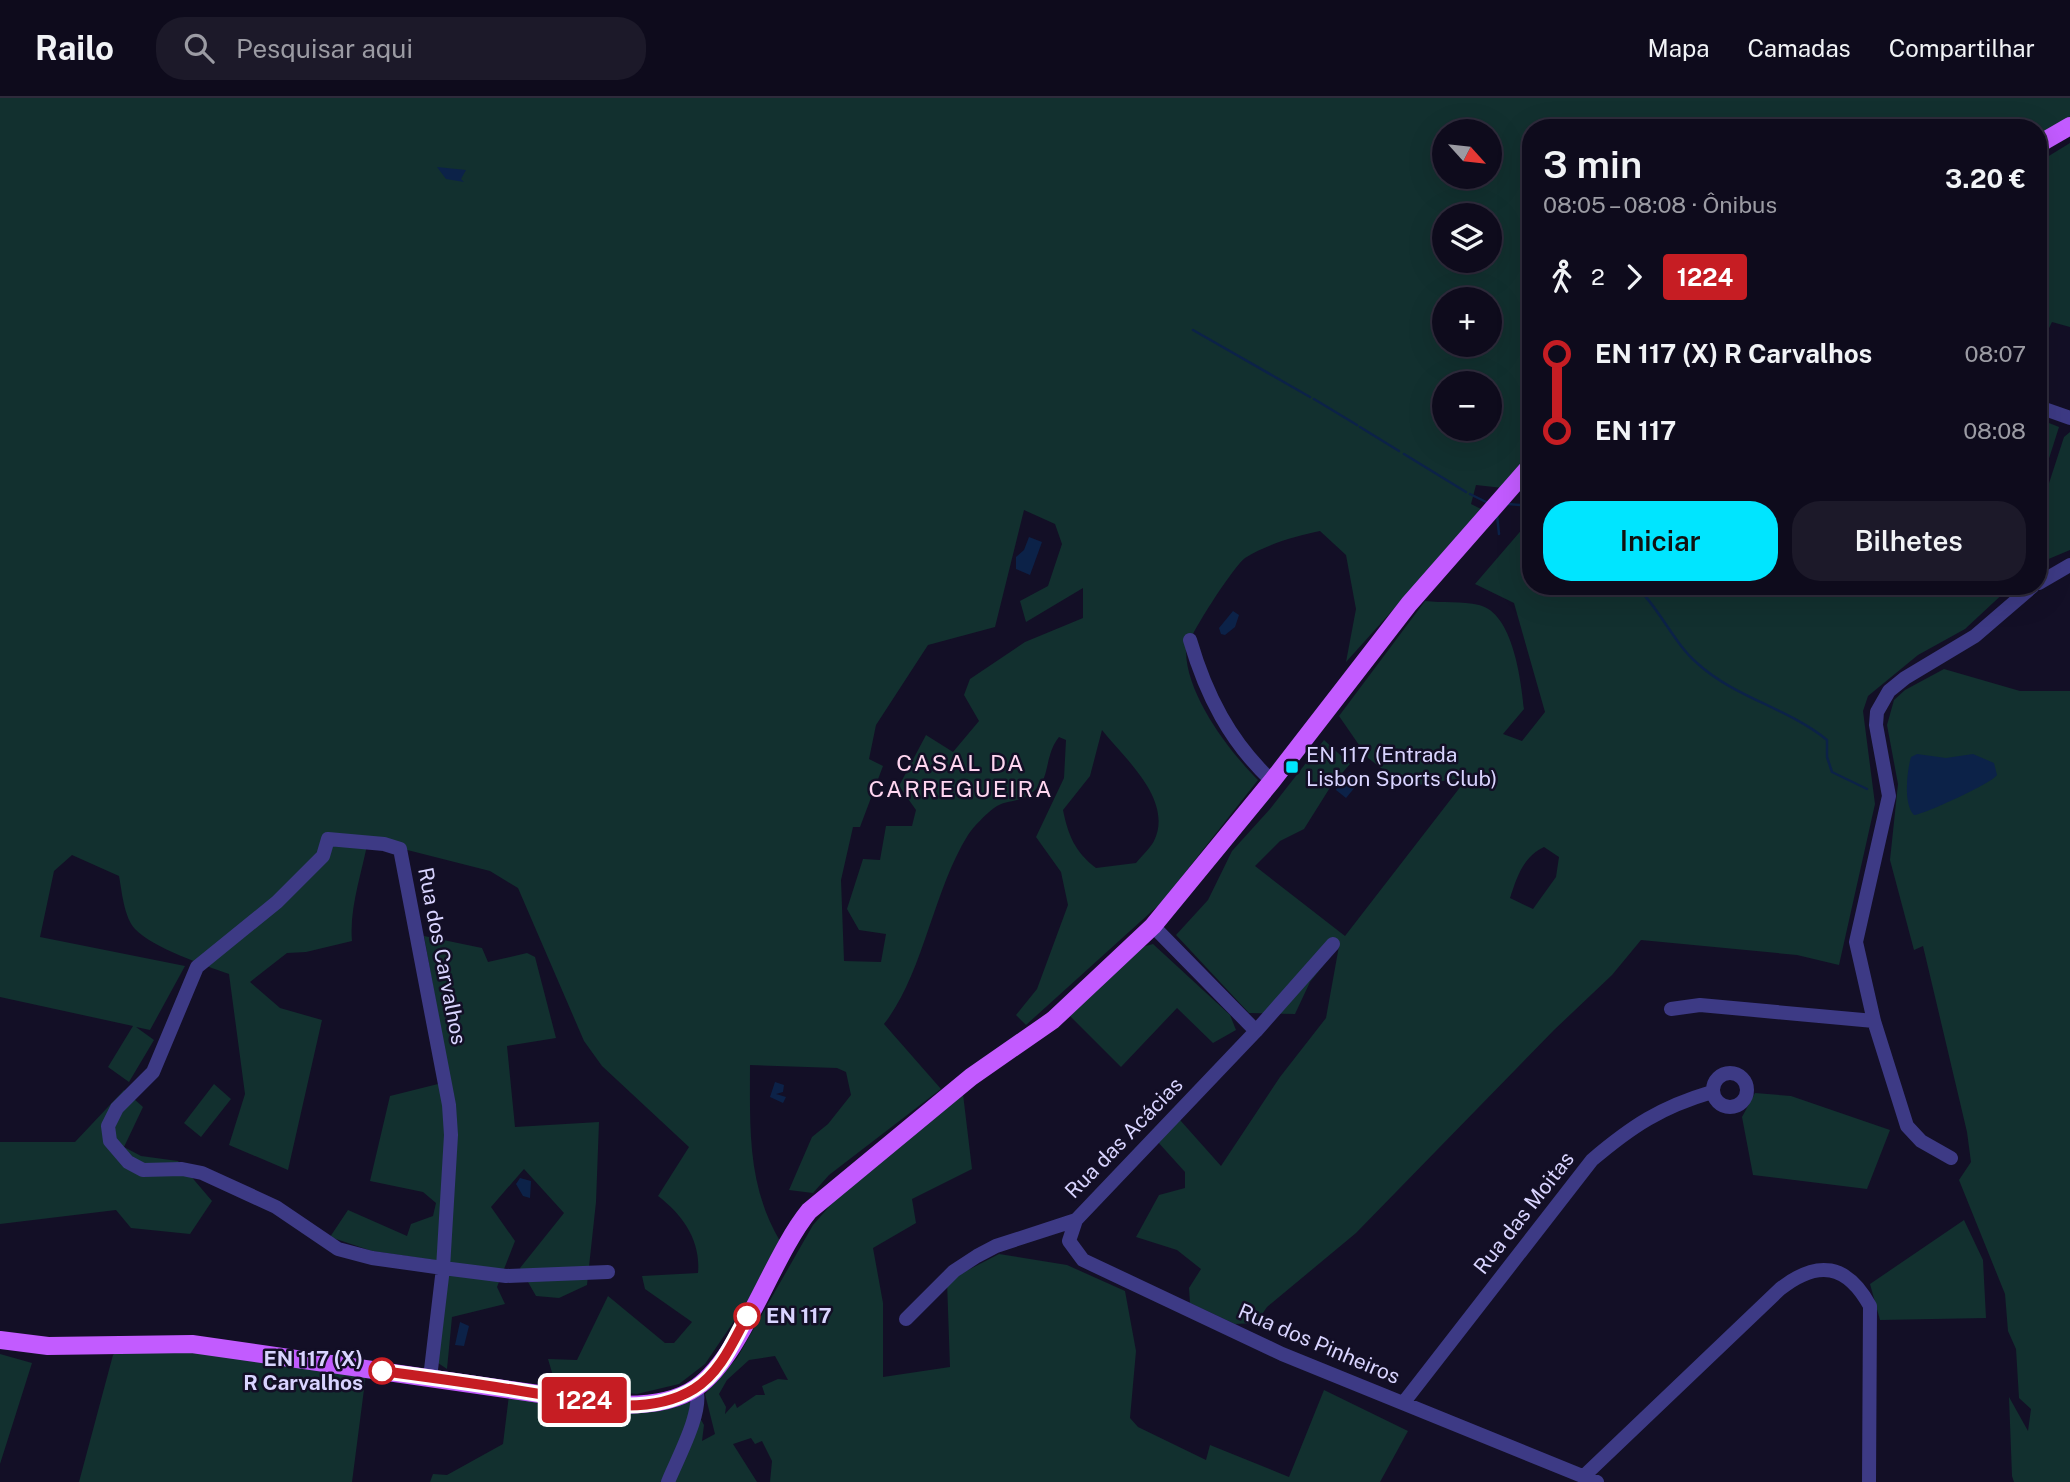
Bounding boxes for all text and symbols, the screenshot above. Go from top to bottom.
search box [156,17,646,80]
text: Railo [35,29,114,67]
icon: search [180,29,218,67]
text: Pesquisar aqui [236,33,413,64]
text: Mapa [1648,34,1709,62]
text: Camadas [1747,34,1851,62]
text: Compartilhar [1889,34,2035,62]
north arrow [1432,119,1502,189]
map controls [1432,119,1502,441]
text: 3 min [1543,142,1642,187]
text: 3.20 € [1945,163,2026,194]
text: 08:05 – 08:08 · Ônibus [1543,191,1777,218]
button: layers [1432,203,1502,273]
icon: walk [1543,258,1581,296]
icon: forward [1615,258,1653,296]
text: 2 [1591,263,1605,290]
text: 1224 [1677,263,1733,291]
button: + [1432,287,1502,357]
text: EN 117 (X) R Carvalhos [1595,338,1872,369]
text: 08:07 [1965,340,2026,367]
button: − [1432,371,1502,441]
text: EN 117 [1595,415,1676,446]
text: 08:08 [1963,417,2026,444]
button: Iniciar [1543,501,1778,581]
button: Bilhetes [1792,501,2026,581]
place label: EN 117 (Entrada Lisbon Sports Club) [1306,742,1497,791]
district label: CASAL DA CARREGUEIRA [868,749,1054,802]
marker: EN 117 (Entrada Lisbon Sports Club) [1284,759,1300,775]
street label: Rua dos Carvalhos [413,865,472,1047]
street label: Rua das Acácias [1060,1072,1188,1203]
street label: Rua das Moitas [1468,1147,1579,1279]
street label: Rua dos Pinheiros [1235,1298,1404,1389]
marker: EN 117 [734,1303,760,1329]
place label: EN 117 [766,1303,832,1328]
place label: EN 117 (X) R Carvalhos [243,1346,363,1395]
marker: EN 117 (X) R Carvalhos [369,1358,395,1384]
line badge: 1224 [535,1377,633,1423]
text: 1224 [556,1386,612,1414]

